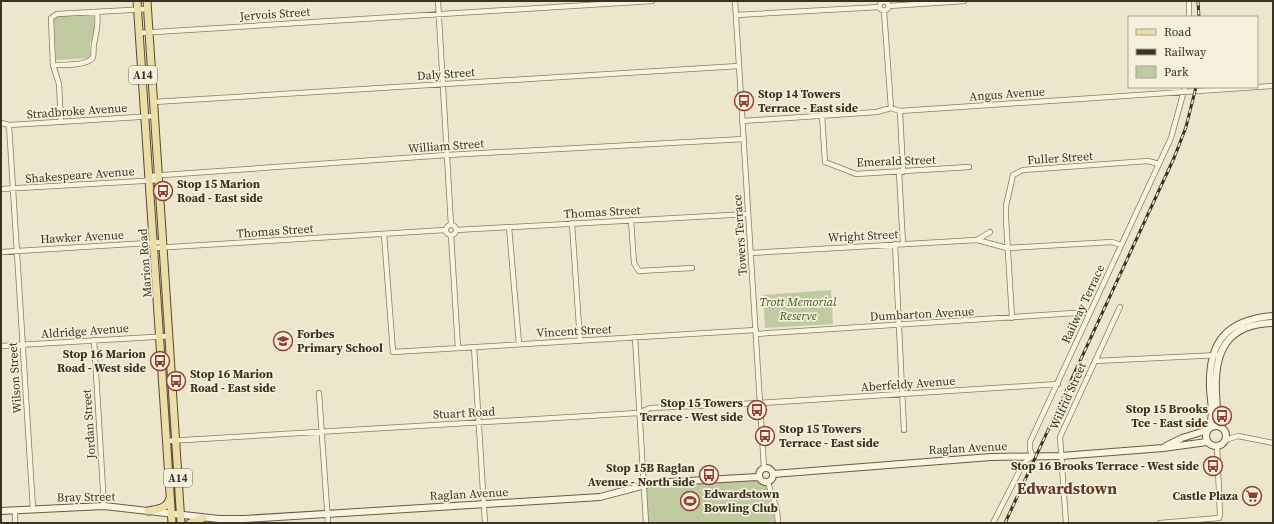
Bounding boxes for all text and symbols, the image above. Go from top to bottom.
street label: Jervois Street [238,4,311,25]
legend [1128,16,1258,88]
text: Road [1164,24,1191,40]
text: Railway [1164,44,1207,60]
street label: Daly Street [416,64,476,84]
text: Park [1164,64,1189,80]
road number: A14 [129,66,157,84]
street label: Angus Avenue [969,83,1045,105]
place label: Stop 14 Towers Terrace - East side [758,86,858,116]
bus stop icon: Stop 14 Towers Terrace - East side [733,90,755,112]
street label: Stradbroke Avenue [26,100,128,122]
street label: William Street [407,135,485,157]
street label: Fuller Street [1027,148,1094,168]
street label: Emerald Street [856,152,936,170]
street label: Shakespeare Avenue [25,163,135,187]
place label: Stop 15 Marion Road - East side [177,176,263,206]
bus stop icon: Stop 15 Marion Road - East side [152,180,174,202]
street label: Towers Terrace [729,194,751,276]
street label: Thomas Street [563,202,641,222]
street label: Thomas Street [236,220,314,242]
street label: Wright Street [827,226,899,246]
street label: Hawker Avenue [40,227,124,247]
street label: Marion Road [135,228,155,298]
street label: Railway Terrace [1058,262,1108,346]
park label: Trott Memorial Reserve [760,294,837,324]
street label: Dumbarton Avenue [869,303,975,325]
street label: Aldridge Avenue [41,320,129,342]
street label: Vincent Street [536,321,612,341]
place label: Forbes Primary School [297,326,383,356]
school or university icon: Forbes Primary School [272,330,294,352]
street label: Wilson Street [5,342,25,414]
place label: Stop 16 Marion Road - West side [57,346,147,376]
bus stop icon: Stop 16 Marion Road - West side [149,350,171,372]
street label: Wilfrid Street [1046,360,1090,432]
place label: Stop 16 Marion Road - East side [190,366,276,396]
bus stop icon: Stop 16 Marion Road - East side [165,370,187,392]
street label: Aberfeldy Avenue [860,373,956,395]
street label: Jordan Street [79,389,99,460]
place label: Stop 15 Towers Terrace - West side [640,395,744,425]
bus stop icon: Stop 15 Towers Terrace - West side [746,399,768,421]
place label: Stop 15 Brooks Tce - East side [1126,401,1209,431]
street label: Stuart Road [433,403,496,423]
bus stop icon: Stop 15 Brooks Tce - East side [1211,405,1233,427]
place label: Stop 15 Towers Terrace - East side [779,421,879,451]
bus stop icon: Stop 15 Towers Terrace - East side [754,425,776,447]
street label: Raglan Avenue [928,438,1008,458]
bus stop icon: Stop 16 Brooks Terrace - West side [1202,455,1224,477]
place label: Stop 16 Brooks Terrace - West side [1011,458,1199,474]
place label: Stop 15B Raglan Avenue - North side [588,460,696,490]
bus stop icon: Stop 15B Raglan Avenue - North side [698,464,720,486]
road number: A14 [164,469,192,487]
district label: Edwardstown [1017,477,1117,499]
street label: Raglan Avenue [429,484,509,504]
supermarket icon: Castle Plaza [1241,485,1263,507]
place label: Edwardstown Bowling Club [704,486,780,516]
street label: Bray Street [57,488,115,506]
place label: Castle Plaza [1172,488,1239,504]
sports icon: Edwardstown Bowling Club [679,490,701,512]

